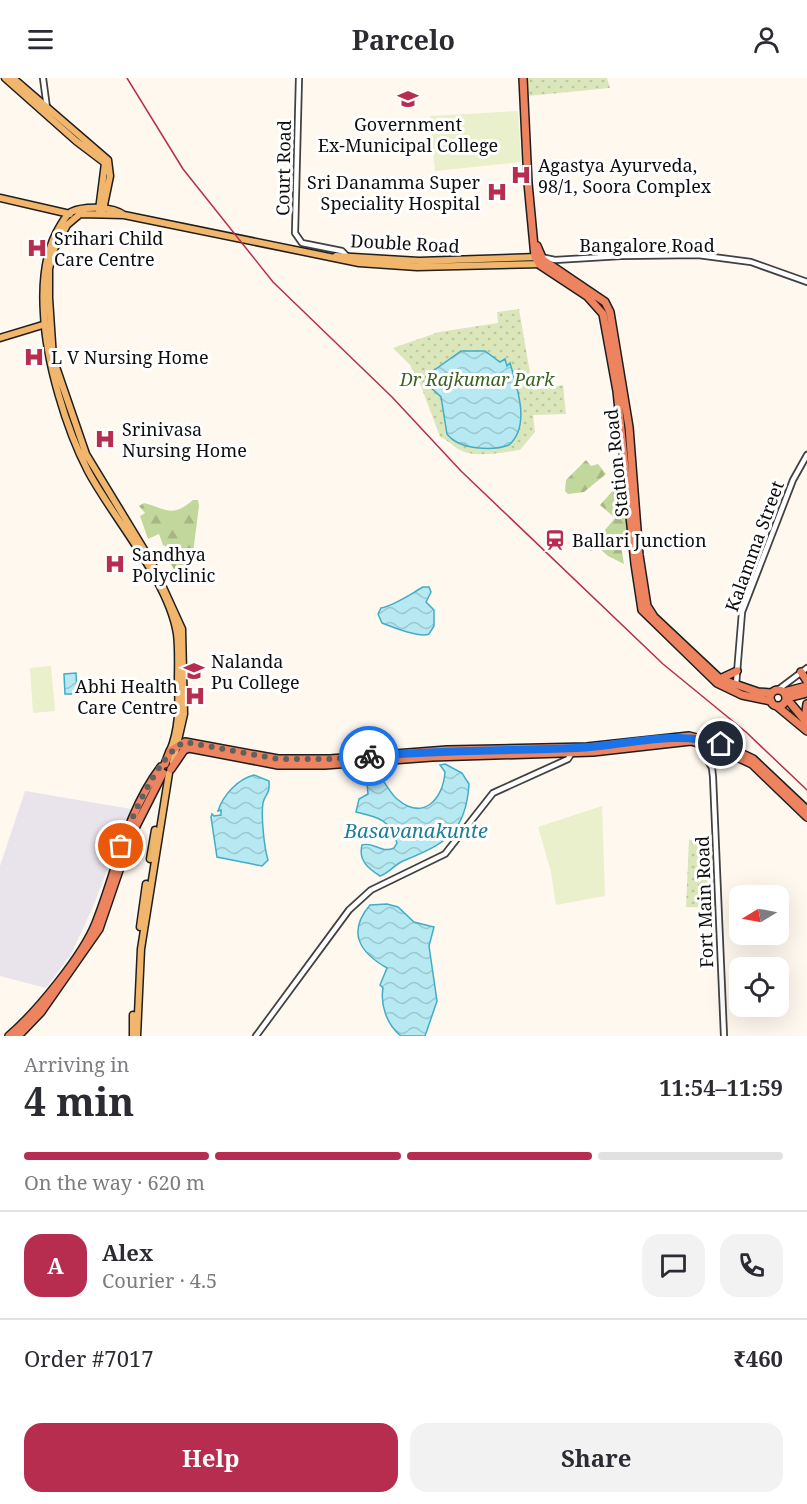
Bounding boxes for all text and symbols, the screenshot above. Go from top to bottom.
text: Parcelo [352,21,455,58]
icon: menu [24,23,57,56]
icon: person [750,23,783,56]
school or university icon: Government Ex-Municipal College [396,87,420,111]
place label: Government Ex-Municipal College [318,112,498,157]
street label: Court Road [270,120,296,216]
place label: Agastya Ayurveda, 98/1, Soora Complex [538,153,712,198]
hospital icon: Agastya Ayurveda, 98/1, Soora Complex [509,163,533,187]
place label: Sri Danamma Super Speciality Hospital [307,170,481,215]
hospital icon: Sri Danamma Super Speciality Hospital [485,180,509,204]
place label: Srihari Child Care Centre [54,226,163,271]
street label: Double Road [350,228,460,258]
street label: Bangalore Road [579,233,715,257]
hospital icon: Srihari Child Care Centre [25,236,49,260]
hospital icon: L V Nursing Home [22,345,46,369]
place label: L V Nursing Home [51,345,209,369]
park label: Dr Rajkumar Park [399,367,555,391]
street label: Station Road [598,408,634,518]
place label: Srinivasa Nursing Home [122,417,247,462]
hospital icon: Srinivasa Nursing Home [93,427,117,451]
street label: Kalamma Street [719,477,789,615]
station icon: Ballari Junction [543,528,567,552]
place label: Ballari Junction [572,528,707,552]
place label: Sandhya Polyclinic [132,542,216,587]
hospital icon: Sandhya Polyclinic [103,552,127,576]
place label: Nalanda Pu College [211,649,300,694]
school or university icon: Nalanda Pu College [182,659,206,683]
place label: Abhi Health Care Centre [75,674,178,719]
hospital icon: Abhi Health Care Centre [183,684,207,708]
pin [695,718,746,769]
courier [339,726,399,786]
icon: home [704,727,737,760]
icon: bike [353,740,386,773]
water label: Basavanakunte [343,817,488,844]
pin [95,820,146,871]
icon: bag [104,829,137,862]
street label: Fort Main Road [690,836,718,968]
north arrow [729,885,789,945]
map controls [729,885,789,1017]
button: locate [729,957,789,1017]
text: Arriving in [24,1051,129,1078]
text: 11:54–11:59 [659,1072,783,1102]
text: 4 min [24,1074,134,1127]
text: On the way · 620 m [24,1169,205,1196]
button: chat [642,1234,705,1297]
button: phone [720,1234,783,1297]
text: Alex [102,1237,153,1267]
text: A [47,1250,64,1280]
text: Courier · 4.5 [102,1267,217,1294]
text: Order #7017 [24,1343,154,1373]
text: ₹460 [733,1343,783,1373]
button: Help [24,1423,398,1492]
button: Share [410,1423,783,1492]

